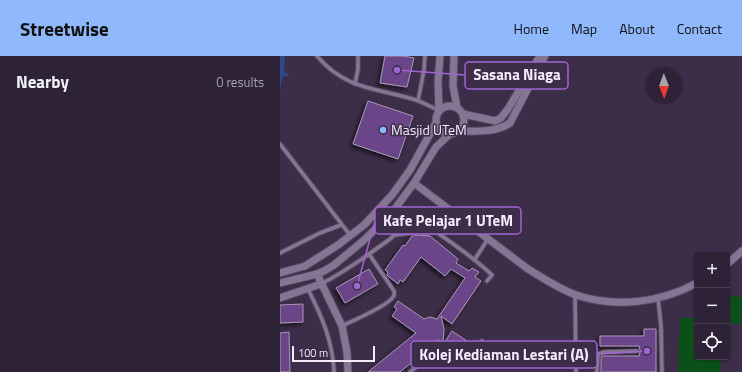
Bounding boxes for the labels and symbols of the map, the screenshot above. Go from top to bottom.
callout: Sasana Niaga [465,62,568,89]
text: Sasana Niaga [473,63,561,86]
north arrow [646,68,682,104]
place label: Masjid UTeM [391,119,467,140]
marker: Masjid UTeM [378,125,388,135]
callout: Kafe Pelajar 1 UTeM [375,207,521,234]
text: Kafe Pelajar 1 UTeM [383,209,513,232]
callout: Kolej Kediaman Lestari (A) [411,341,597,368]
text: Kolej Kediaman Lestari (A) [419,343,589,366]
scale bar [292,344,375,363]

